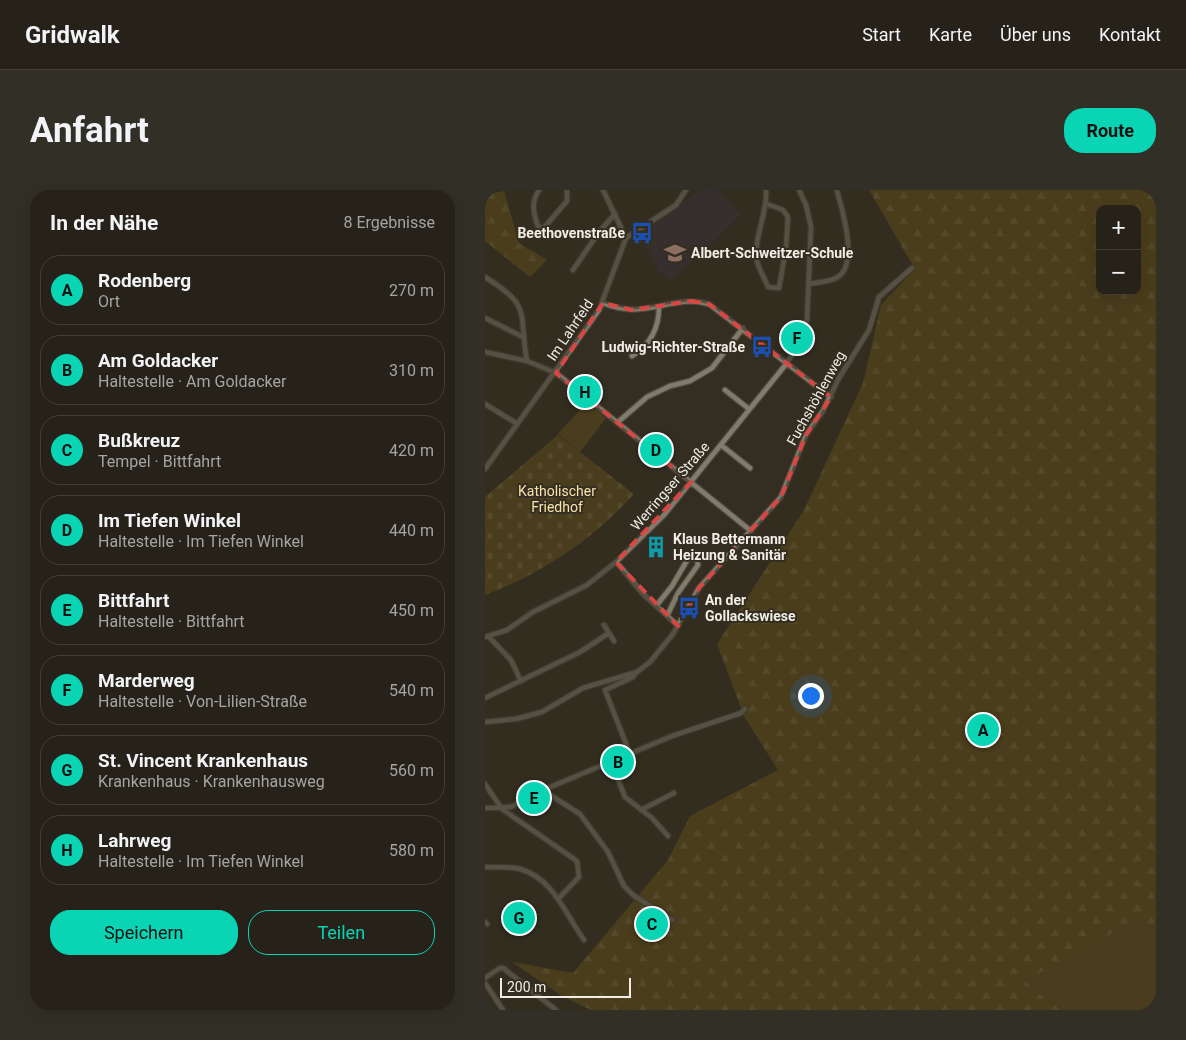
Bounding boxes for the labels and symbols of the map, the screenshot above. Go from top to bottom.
bus stop icon: Beethovenstraße [629,220,655,246]
place label: Beethovenstraße [517,225,625,241]
school or university icon: Albert-Schweitzer-Schule [662,240,688,266]
place label: Albert-Schweitzer-Schule [691,245,854,261]
street label: Im Lahrfeld [544,296,596,364]
pin: F [781,319,813,357]
bus stop icon: Ludwig-Richter-Straße [749,334,775,360]
place label: Ludwig-Richter-Straße [601,339,745,355]
street label: Fuchshöhlenweg [783,348,849,448]
pin: H [569,373,601,411]
pin: D [640,431,672,469]
street label: Werringser Straße [627,439,713,533]
park label: Katholischer Friedhof [518,483,596,515]
place label: Klaus Bettermann Heizung & Sanitär [673,531,786,563]
building icon: Klaus Bettermann Heizung & Sanitär [643,534,669,560]
place label: An der Gollackswiese [705,592,796,624]
bus stop icon: An der Gollackswiese [676,595,702,621]
your location [798,683,824,709]
pin: A [967,711,999,749]
pin: B [602,743,634,781]
pin: E [518,779,550,817]
pin: G [503,899,535,937]
pin: C [636,905,668,943]
scale bar [500,975,631,998]

